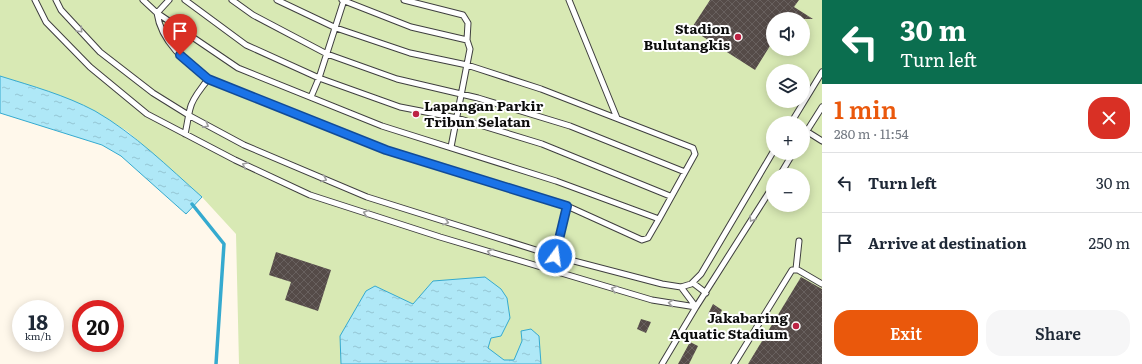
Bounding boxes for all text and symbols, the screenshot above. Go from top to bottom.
text: 30 m [900,8,966,50]
map controls [766,12,810,212]
button: sound [766,12,810,56]
pin [163,14,197,55]
icon: left [834,16,886,68]
place label: Stadion Bulutangkis [643,18,730,54]
icon: arrive [169,20,191,42]
one-way arrow [75,26,82,33]
marker: Stadion Bulutangkis [733,32,743,42]
text: Turn left [900,46,977,73]
button: layers [766,64,810,108]
text: 1 min [834,91,897,126]
place label: Lapangan Parkir Tribun Selatan [424,95,544,131]
button: close [1088,97,1130,139]
marker: Lapangan Parkir Tribun Selatan [411,109,421,119]
button: + [766,116,810,160]
one-way arrow [202,120,209,127]
text: 280 m · 11:54 [834,124,909,143]
one-way arrow [242,162,249,170]
button: − [766,168,810,212]
text: Turn left [868,171,937,194]
text: 30 m [1096,171,1130,194]
icon: left [834,172,856,194]
one-way arrow [320,174,327,182]
one-way arrow [362,209,369,218]
one-way arrow [750,215,757,222]
one-way arrow [443,217,450,226]
text: Arrive at destination [868,231,1027,254]
text: 250 m [1089,231,1130,254]
icon: arrive [834,232,856,254]
position arrow [534,235,576,277]
one-way arrow [486,248,493,257]
one-way arrow [611,285,618,294]
one-way arrow [668,299,674,308]
speed limit sign: 20 [72,300,124,352]
text: 18 [28,306,48,336]
place label: Jakabaring Aquatic Stadium [670,307,789,343]
button: Exit [834,310,978,356]
button: Share [986,310,1130,356]
marker: Jakabaring Aquatic Stadium [791,321,801,331]
text: km/h [25,328,51,343]

